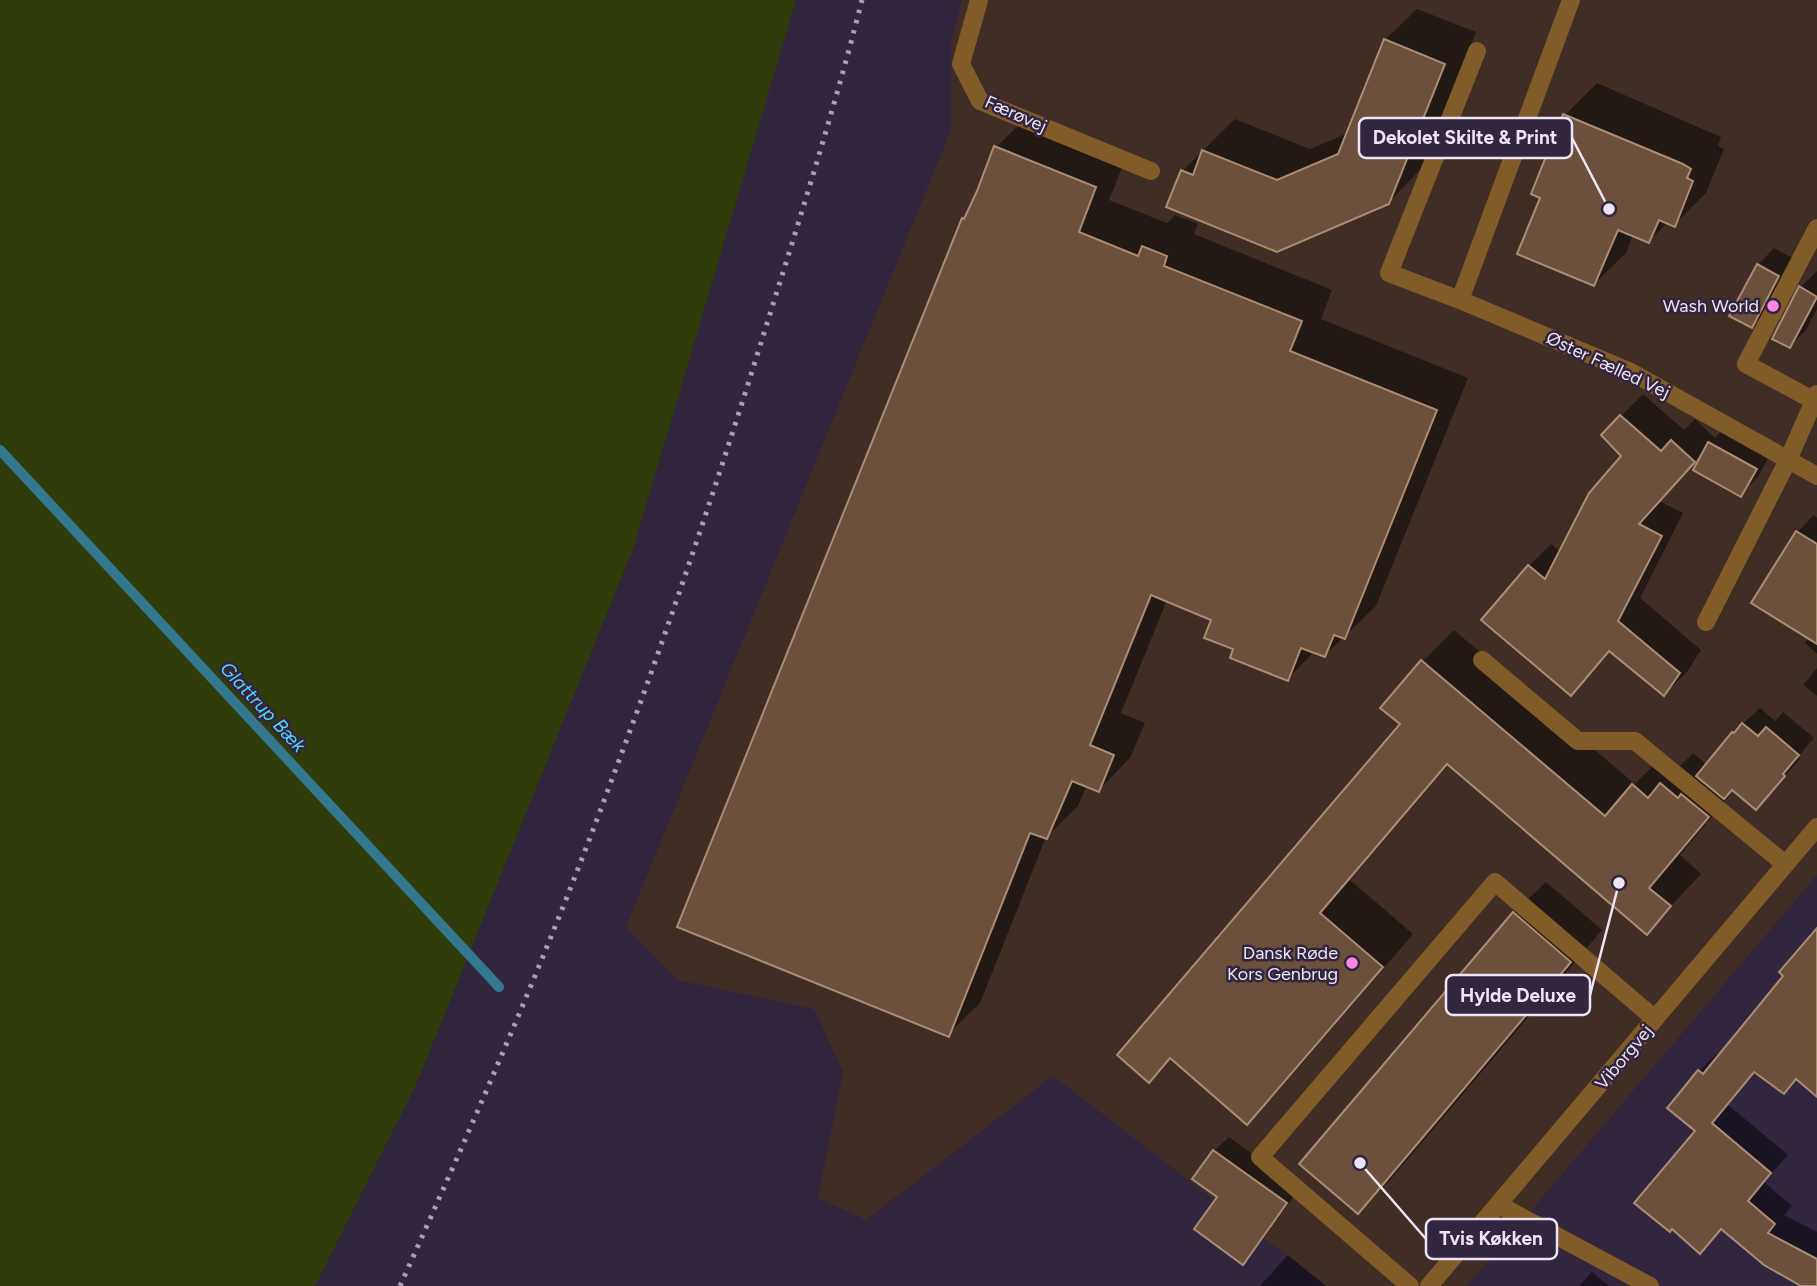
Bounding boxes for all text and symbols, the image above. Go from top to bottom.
street label: Færøvej [982,91,1050,137]
callout: Dekolet Skilte & Print [1359,118,1572,158]
text: Dekolet Skilte & Print [1373,126,1558,149]
place label: Wash World [1663,295,1759,317]
marker: Wash World [1765,298,1781,314]
street label: Øster Fælled Vej [1543,327,1673,403]
water label: Glattrup Bæk [215,657,311,757]
place label: Dansk Røde Kors Genbrug [1227,942,1338,985]
marker: Dansk Røde Kors Genbrug [1344,955,1360,971]
callout: Hylde Deluxe [1446,975,1590,1015]
text: Hylde Deluxe [1460,984,1576,1007]
street label: Viborgvej [1590,1020,1658,1094]
callout: Tvis Køkken [1426,1219,1557,1259]
text: Tvis Køkken [1439,1227,1543,1250]

